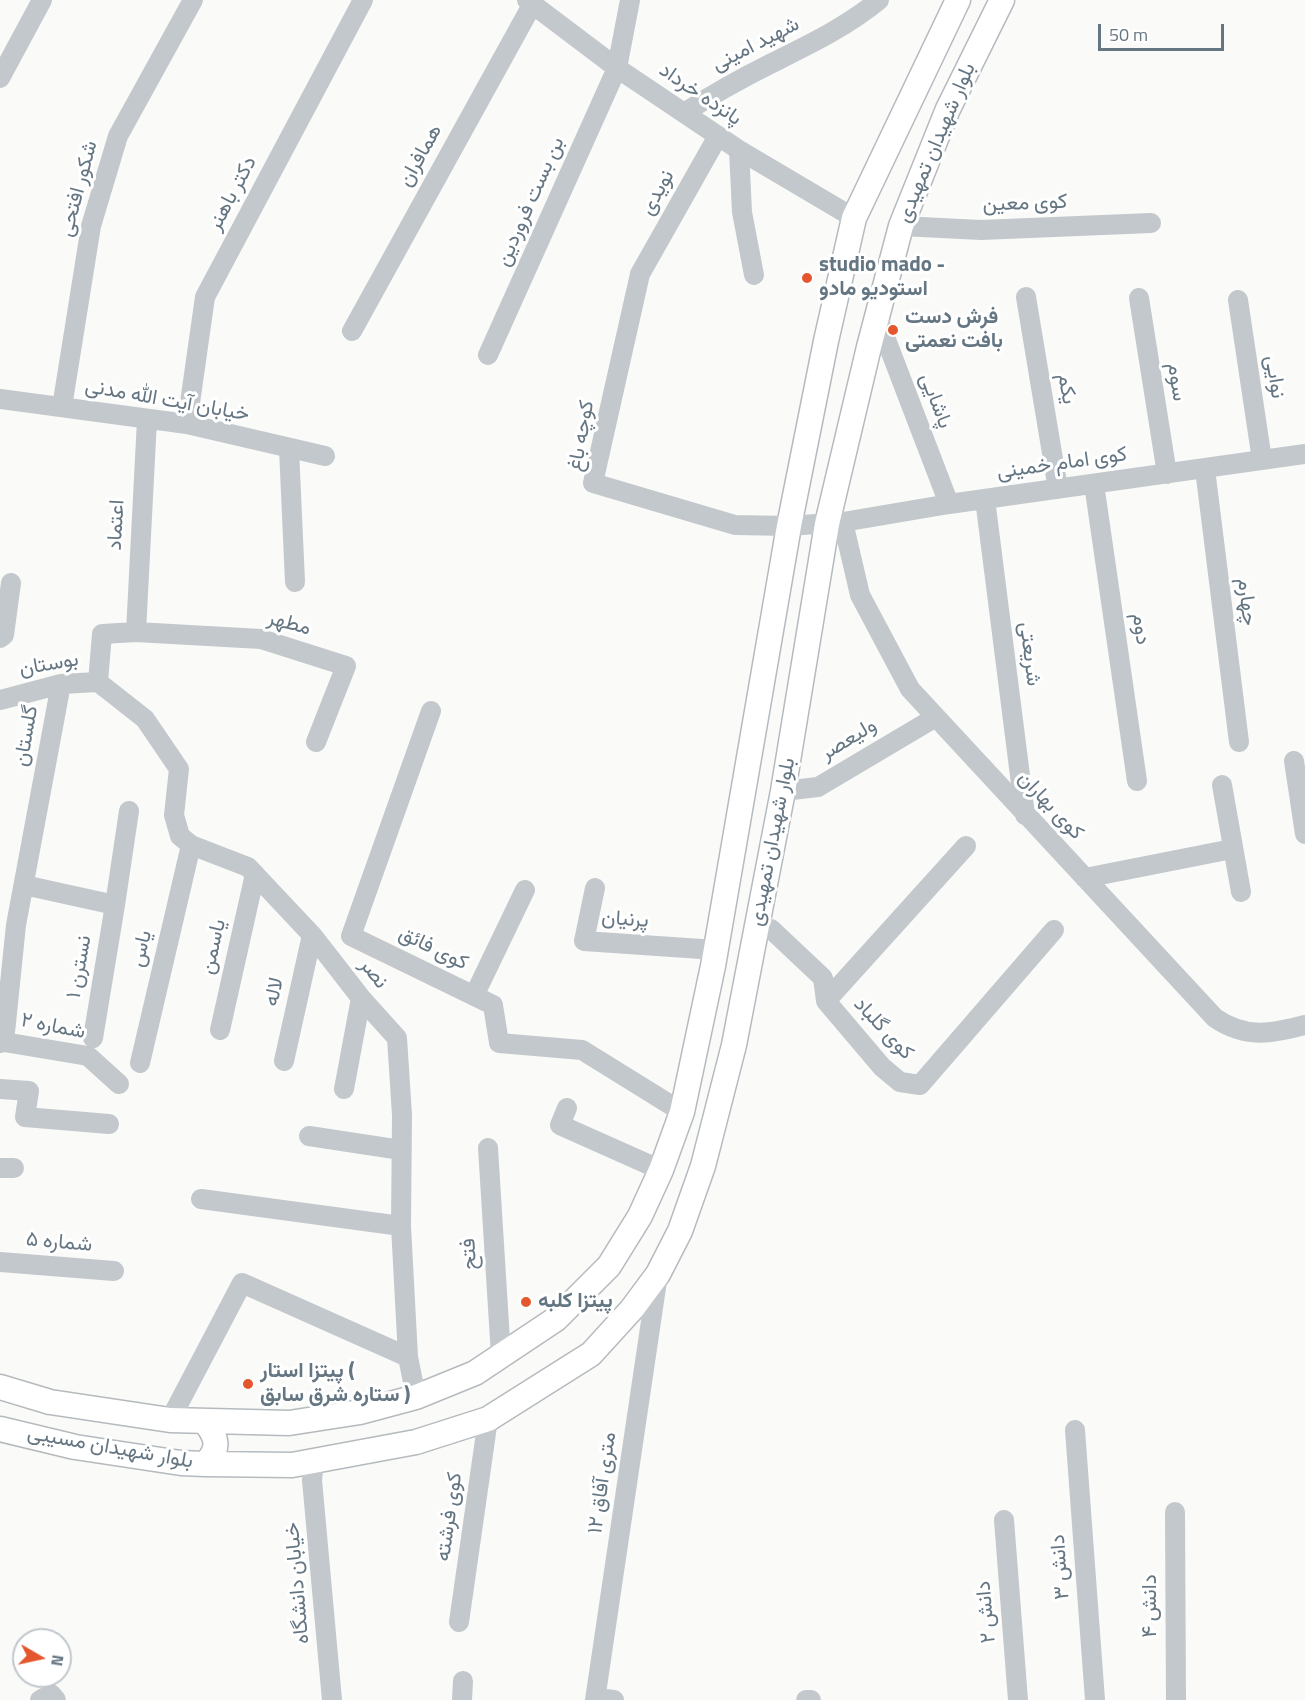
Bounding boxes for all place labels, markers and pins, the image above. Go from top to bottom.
place label: studio mado - استودیو مادو [819,253,945,303]
marker: studio mado - استودیو مادو [800,271,814,285]
place label: فرش دست بافت نعمتی [905,305,1003,355]
marker: فرش دست بافت نعمتی [886,323,900,337]
place label: پیتزا کلبه [538,1289,613,1315]
marker: پیتزا کلبه [519,1295,533,1309]
place label: پیتزا استار ( ستاره شرق سابق ) [260,1359,410,1409]
marker: پیتزا استار ( ستاره شرق سابق ) [241,1377,255,1391]

